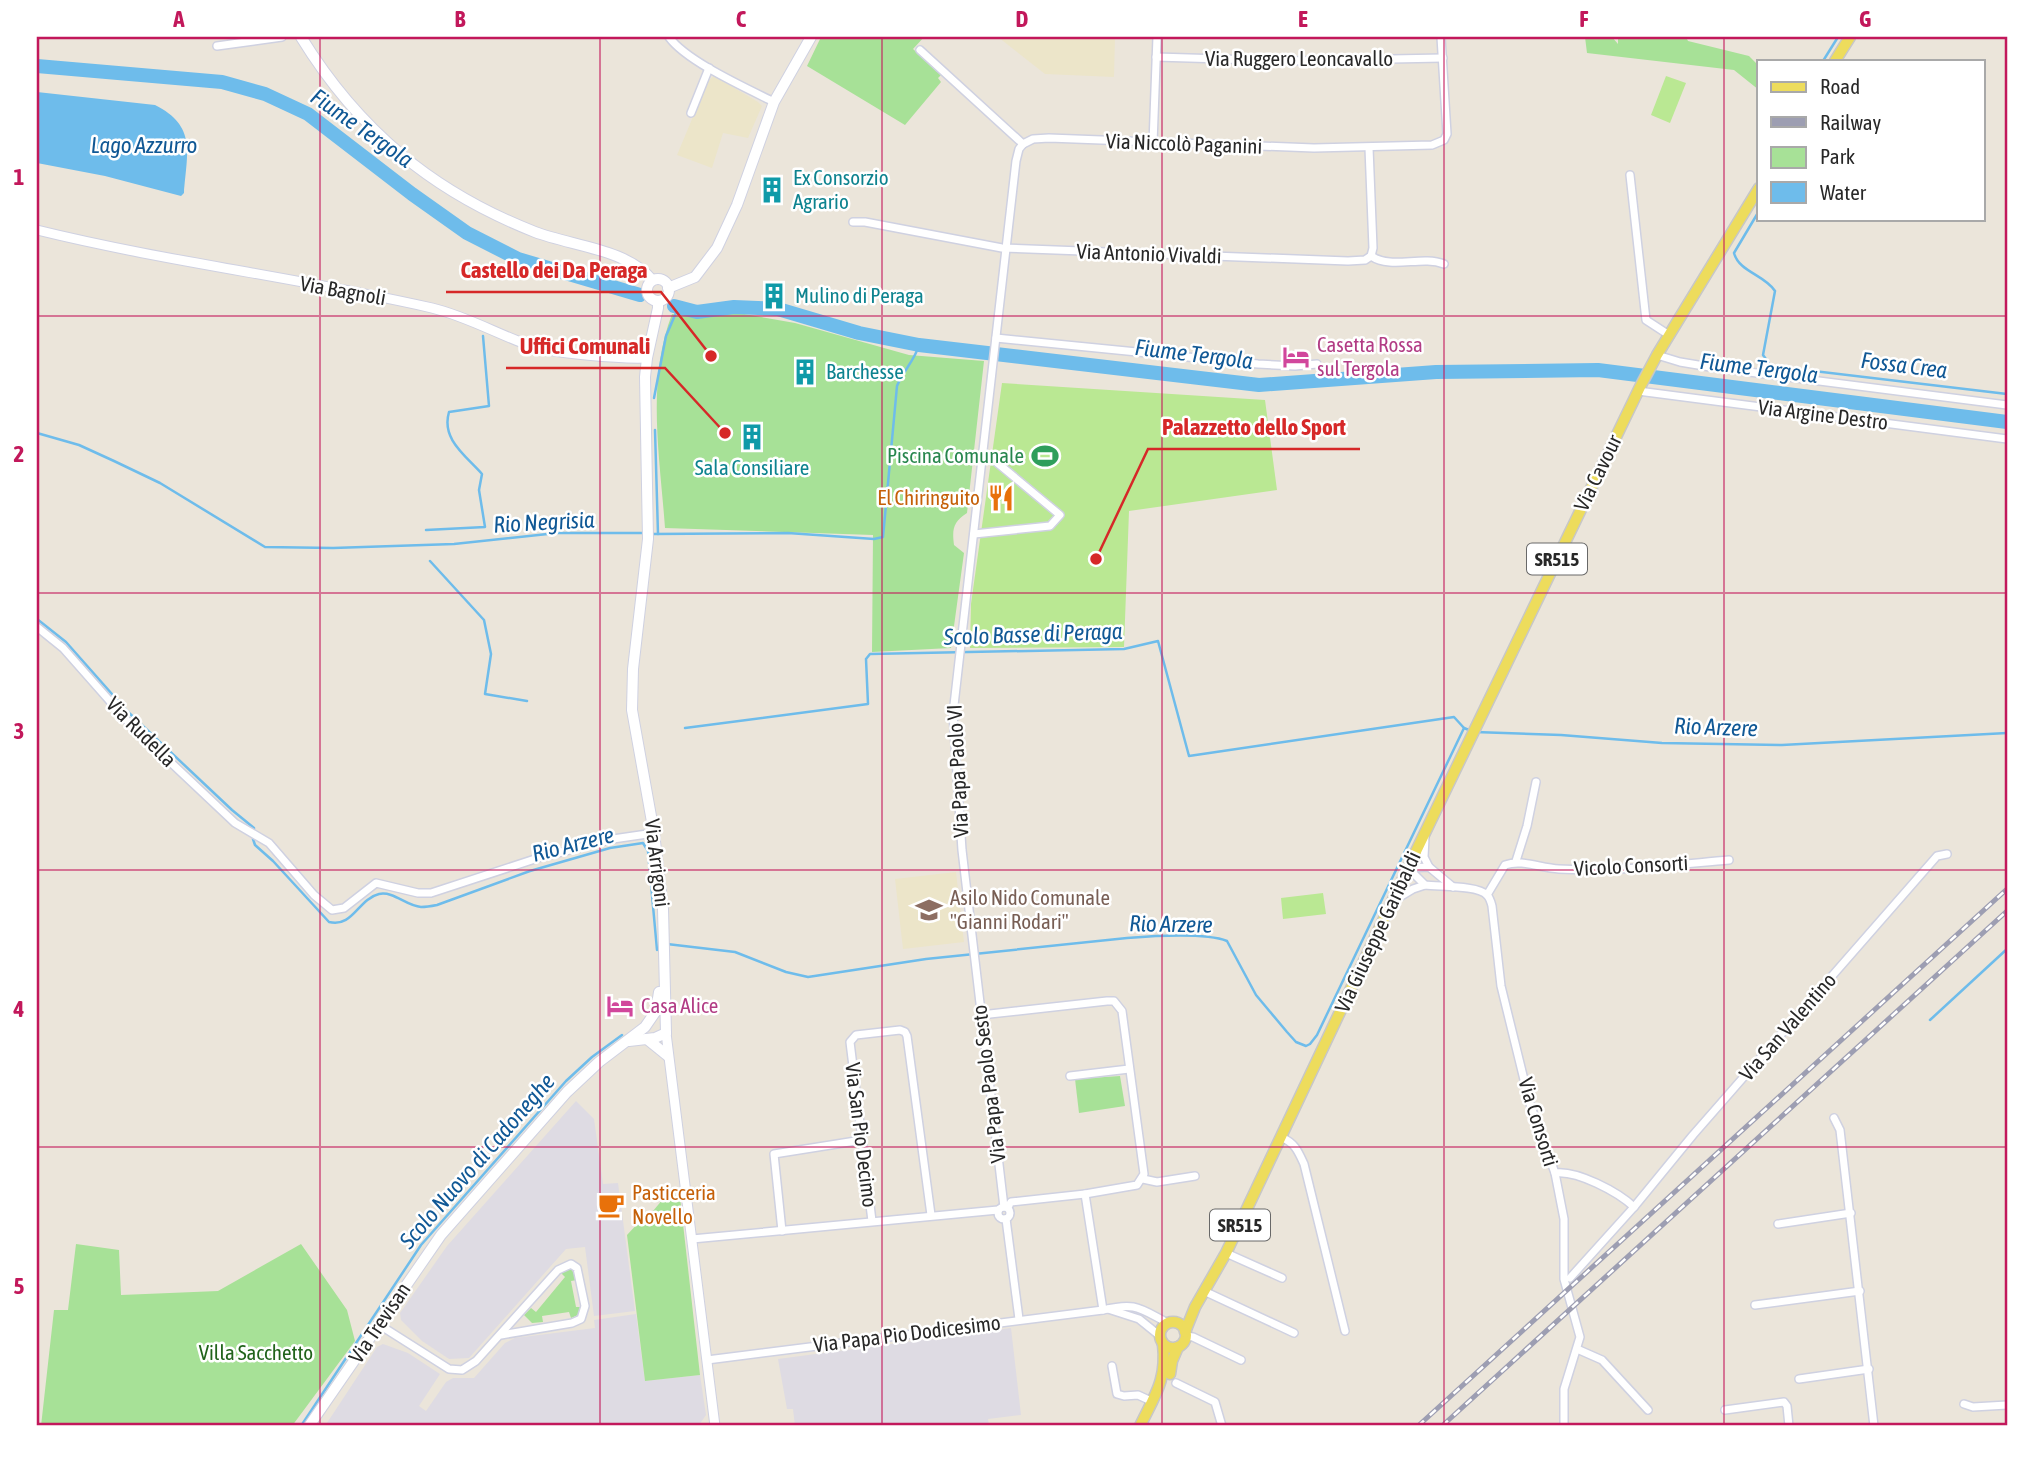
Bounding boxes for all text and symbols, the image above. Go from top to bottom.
text: A [172,6,185,32]
text: B [455,6,466,32]
text: C [736,6,747,32]
text: D [1016,6,1029,32]
text: E [1298,6,1308,32]
text: F [1579,6,1589,32]
text: G [1859,6,1871,32]
street label: Via Ruggero Leoncavallo [1205,46,1393,70]
legend [1757,60,1984,220]
text: Road [1820,74,1860,98]
water label: Fiume Tergola [306,83,418,173]
text: Railway [1820,110,1882,134]
street label: Via Niccolò Paganini [1105,128,1263,158]
water label: Lago Azzurro [91,132,197,158]
text: Park [1820,144,1855,168]
text: 1 [14,164,25,190]
place label: Ex Consorzio Agrario [793,165,889,213]
building icon: Ex Consorzio Agrario [757,175,787,205]
text: Water [1820,180,1867,204]
street label: Via Antonio Vivaldi [1076,238,1222,268]
callout: Castello dei Da Peraga [446,248,661,292]
text: Castello dei Da Peraga [460,257,648,283]
street label: Via Bagnoli [298,271,388,309]
building icon: Mulino di Peraga [759,281,789,311]
place label: Mulino di Peraga [795,283,924,307]
callout: Uffici Comunali [506,324,665,368]
place label: Casetta Rossa sul Tergola [1317,332,1423,380]
text: Uffici Comunali [520,333,650,359]
water label: Fiume Tergola [1134,334,1255,374]
hotel icon: Casetta Rossa sul Tergola [1281,342,1311,372]
water label: Fossa Crea [1859,347,1949,383]
water label: Fiume Tergola [1699,348,1820,388]
building icon: Barchesse [790,357,820,387]
place label: Barchesse [826,359,904,383]
street label: Via Argine Destro [1757,394,1890,434]
callout: Palazzetto dello Sport [1148,405,1360,449]
text: Palazzetto dello Sport [1162,414,1346,440]
building icon: Sala Consiliare [737,422,767,452]
street label: Via Cavour [1568,430,1626,515]
text: 2 [14,441,24,467]
sports icon: Piscina Comunale [1030,441,1060,471]
place label: Piscina Comunale [887,443,1024,467]
place label: Sala Consiliare [695,455,809,479]
restaurant icon: El Chiringuito [986,483,1016,513]
place label: El Chiringuito [877,485,980,509]
water label: Rio Negrisia [493,506,596,538]
road number: SR515 [1527,544,1587,574]
water label: Scolo Basse di Peraga [942,618,1123,650]
street label: Via Rudella [102,691,182,771]
street label: Via Papa Paolo VI [942,704,972,838]
water label: Rio Arzere [1674,713,1758,741]
text: 3 [14,718,24,744]
street label: Via Arrigoni [641,817,675,908]
water label: Rio Arzere [529,821,617,867]
street label: Via Giuseppe Garibaldi [1329,847,1425,1016]
street label: Vicolo Consorti [1573,850,1689,880]
place label: Asilo Nido Comunale "Gianni Rodari" [950,885,1110,933]
school or university icon: Asilo Nido Comunale "Gianni Rodari" [914,895,944,925]
water label: Rio Arzere [1129,910,1213,938]
street label: Via San Valentino [1734,968,1841,1085]
hotel icon: Casa Alice [605,991,635,1021]
place label: Casa Alice [641,993,718,1017]
text: 4 [13,996,25,1022]
street label: Via Papa Paolo Sesto [966,1004,1010,1165]
street label: Via San Pio Decimo [841,1061,883,1209]
water label: Scolo Nuovo di Cadoneghe [393,1068,560,1254]
street label: Via Consorti [1514,1074,1564,1169]
place label: Pasticceria Novello [632,1180,716,1228]
cafe icon: Pasticceria Novello [596,1190,626,1220]
road number: SR515 [1210,1210,1270,1240]
text: 5 [14,1273,25,1299]
street label: Via Trevisan [343,1278,415,1367]
street label: Via Papa Pio Dodicesimo [812,1310,1002,1356]
park label: Villa Sacchetto [199,1340,313,1364]

